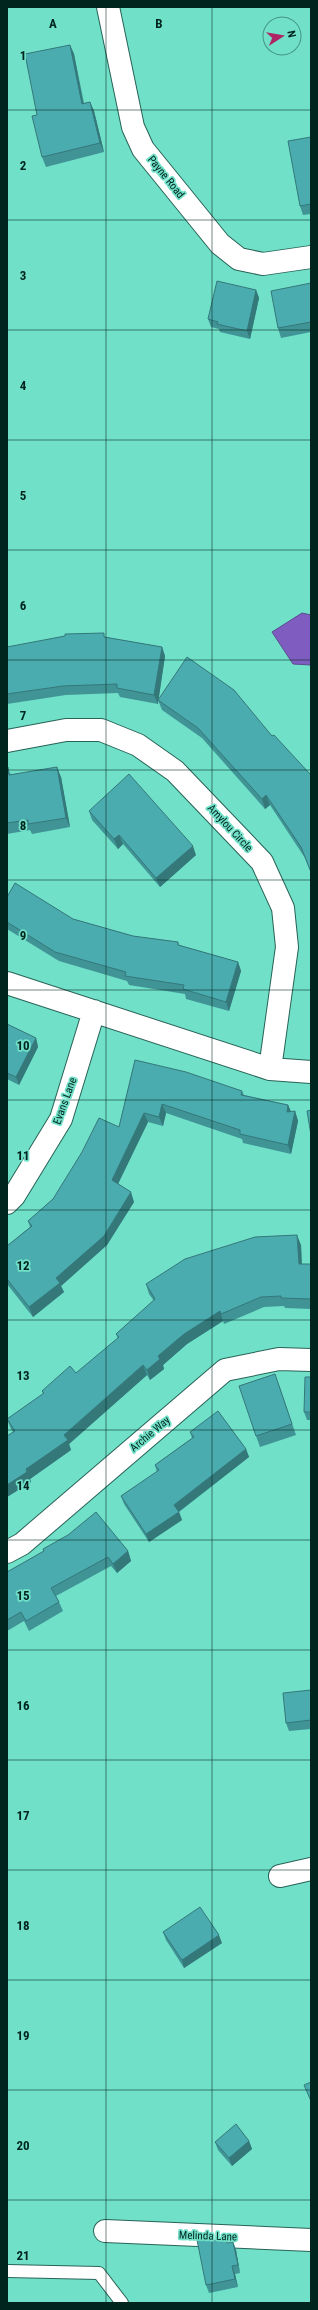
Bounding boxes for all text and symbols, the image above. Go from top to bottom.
text: A [49,16,57,31]
text: B [155,16,163,31]
north arrow [262,16,302,56]
text: N [284,29,298,39]
text: 1 [20,48,26,63]
street label: Payne Road [145,153,187,201]
text: 2 [20,158,27,173]
text: 3 [20,268,26,283]
text: 4 [20,378,27,393]
text: 5 [20,488,27,503]
text: 6 [20,598,27,613]
text: 7 [20,708,27,723]
street label: Amylou Circle [205,802,255,854]
text: 8 [20,818,26,833]
text: 9 [20,928,26,943]
text: 10 [16,1038,30,1053]
street label: Evans Lane [50,1076,80,1126]
text: 11 [16,1148,30,1163]
text: 12 [16,1258,30,1273]
text: 13 [16,1368,30,1383]
street label: Archie Way [127,1413,173,1454]
text: 14 [16,1478,30,1493]
text: 15 [16,1588,30,1603]
text: 16 [16,1698,30,1713]
text: 17 [16,1808,30,1823]
text: 18 [16,1918,30,1933]
text: 19 [16,2028,30,2043]
text: 20 [16,2138,30,2153]
street label: Melinda Lane [179,2228,237,2244]
text: 21 [16,2248,30,2263]

